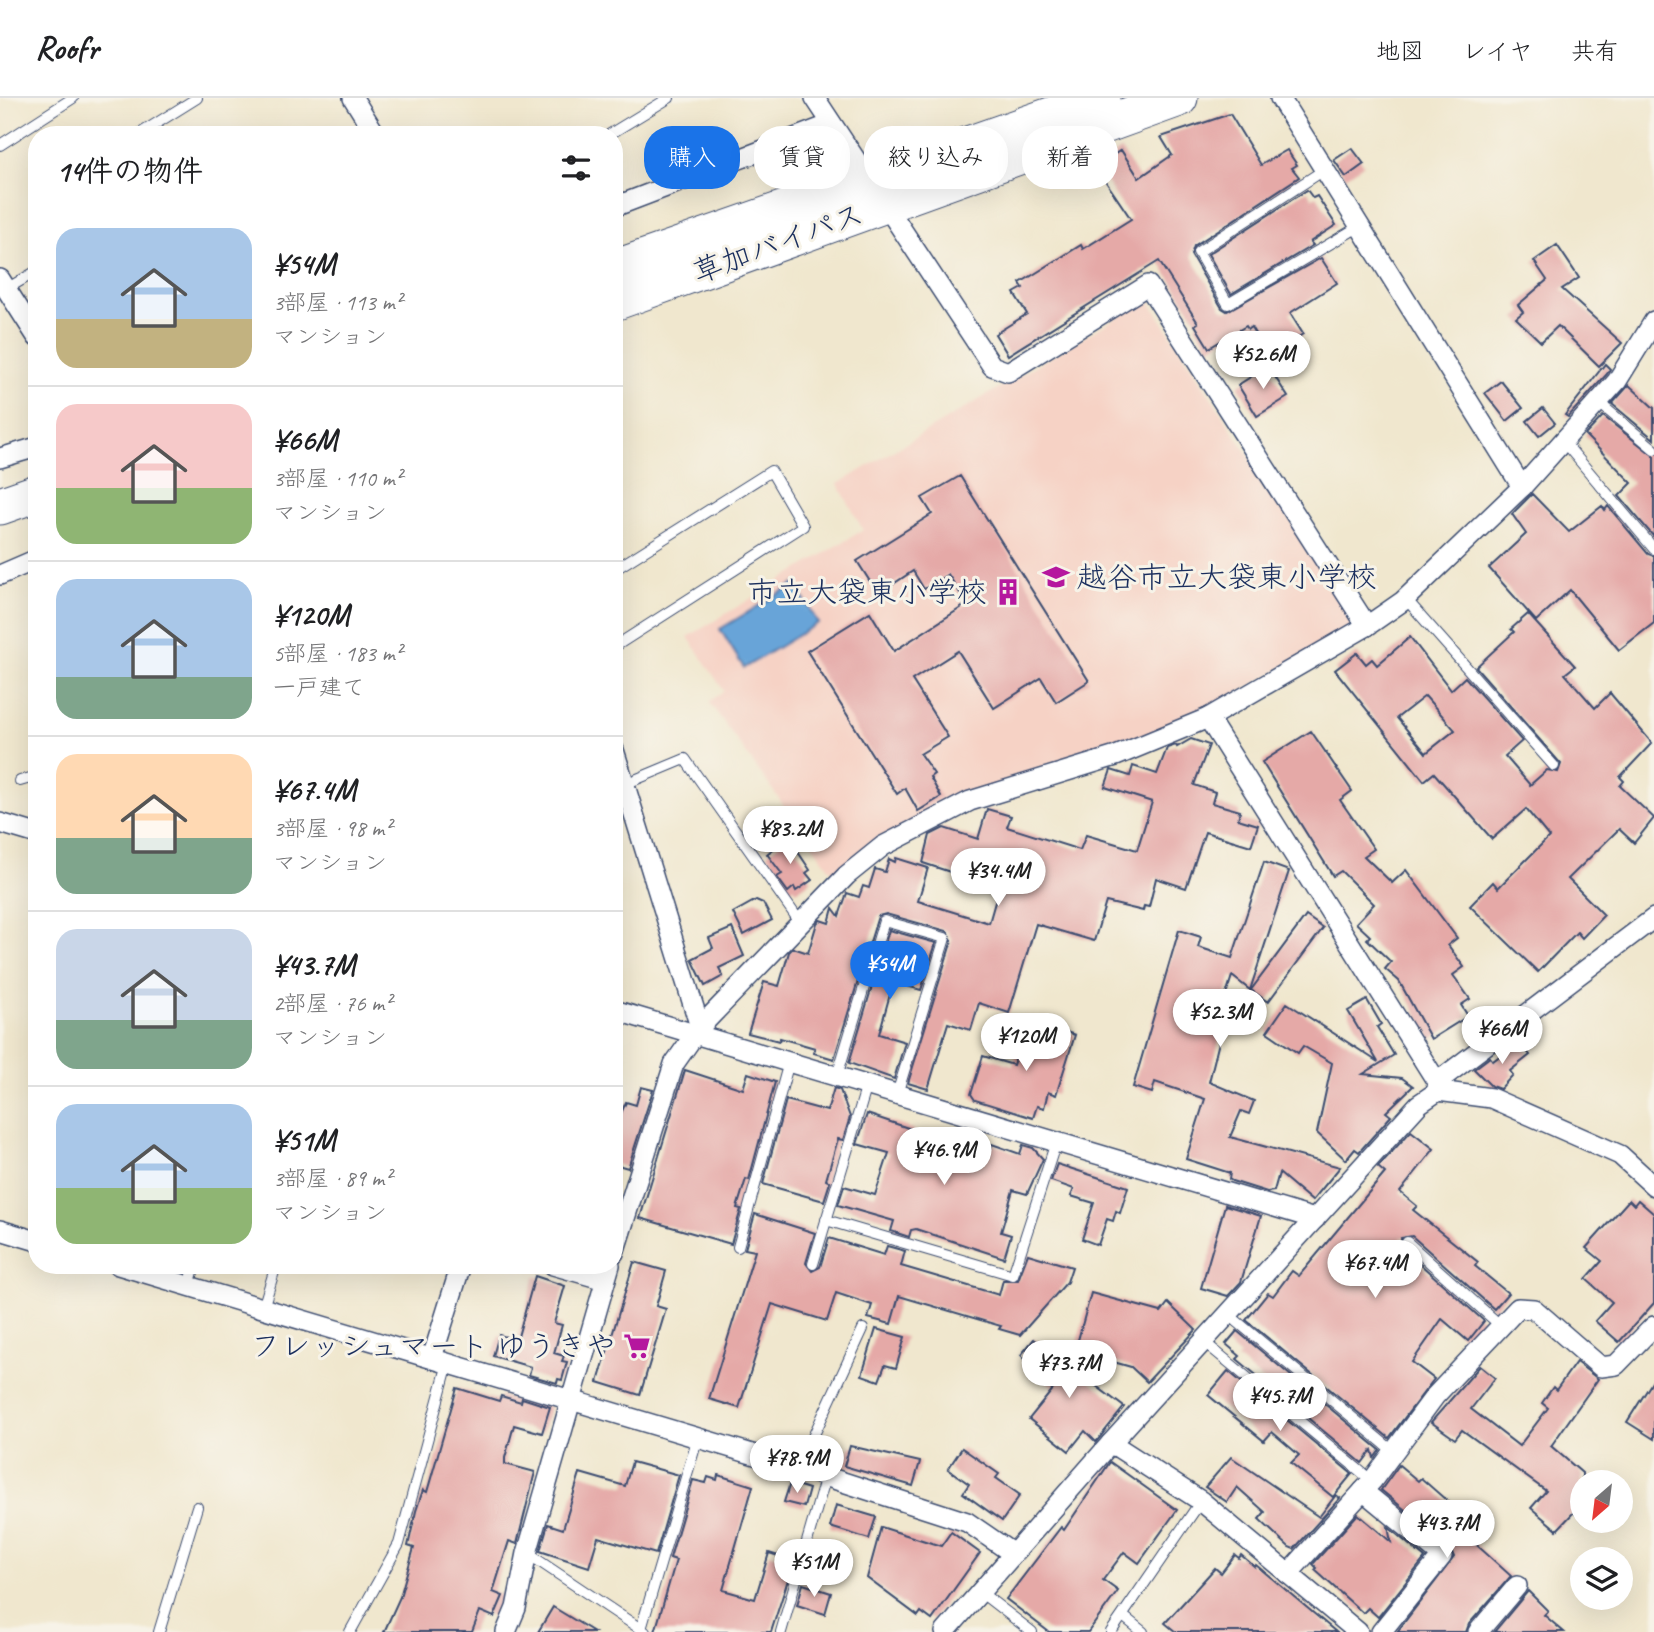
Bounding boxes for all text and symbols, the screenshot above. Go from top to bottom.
text: Roofr [35,27,98,69]
text: 地図 [1376,36,1424,66]
text: レイヤ [1462,36,1533,66]
text: 共有 [1571,36,1619,66]
chip: 購入 [644,126,740,189]
chip: 賃貸 [754,126,850,189]
chip: 絞り込み [864,126,1008,189]
chip: 新着 [1022,126,1118,189]
icon: filters [557,149,595,187]
text: 14件の物件 [56,152,203,190]
street label: 草加バイパス [687,194,869,292]
text: ¥54M [273,245,335,283]
icon: home [112,256,196,340]
text: 3部屋 · 113 m² [273,288,402,317]
text: マンション [273,322,387,351]
pin: ¥52.6M [1206,331,1320,391]
text: ¥52.6M [1232,339,1294,368]
text: ¥66M [273,421,337,459]
icon: home [112,432,196,516]
text: 3部屋 · 110 m² [273,464,402,493]
text: マンション [273,498,387,527]
place label: 越谷市立大袋東小学校 [1077,558,1377,596]
school or university icon: 越谷市立大袋東小学校 [1041,562,1071,592]
place label: 市立大袋東小学校 [747,573,987,611]
building icon: 市立大袋東小学校 [993,577,1023,607]
text: ¥120M [273,596,349,634]
icon: home [112,607,196,691]
text: 5部屋 · 183 m² [273,639,402,668]
text: 一戸建て [273,673,365,702]
text: ¥67.4M [273,771,355,809]
icon: home [112,782,196,866]
pin: ¥83.2M [733,806,847,866]
text: 3部屋 · 98 m² [273,814,391,843]
text: ¥83.2M [759,814,821,843]
text: マンション [273,848,387,877]
pin: ¥34.4M [941,848,1055,908]
text: ¥34.4M [967,856,1029,885]
pin: ¥54M [849,942,931,1001]
text: ¥43.7M [273,946,355,984]
text: ¥54M [866,949,914,978]
icon: home [112,957,196,1041]
text: 2部屋 · 76 m² [273,989,391,1018]
pin: ¥52.3M [1163,990,1277,1049]
text: ¥52.3M [1189,997,1251,1026]
pin: ¥66M [1461,1006,1543,1066]
pin: ¥120M [977,1014,1075,1073]
text: ¥66M [1478,1014,1526,1043]
text: ¥120M [997,1021,1055,1050]
text: マンション [273,1023,387,1052]
text: ¥51M [273,1121,335,1159]
pin: ¥46.9M [887,1128,1001,1187]
icon: home [112,1132,196,1216]
text: ¥46.9M [913,1135,975,1164]
text: 3部屋 · 89 m² [273,1164,391,1193]
text: マンション [273,1198,387,1227]
pin: ¥67.4M [1318,1240,1432,1300]
text: ¥67.4M [1343,1248,1407,1277]
place label: フレッシュマート ゆうきや [251,1327,616,1365]
supermarket icon: フレッシュマート ゆうきや [622,1331,652,1361]
pin: ¥73.7M [1012,1340,1126,1400]
text: ¥73.7M [1038,1348,1100,1377]
pin: ¥45.7M [1223,1374,1337,1433]
text: ¥45.7M [1249,1381,1311,1410]
pin: ¥78.9M [740,1436,854,1495]
text: ¥78.9M [766,1443,828,1472]
north arrow [1570,1470,1633,1533]
map controls [1570,1470,1633,1610]
pin: ¥43.7M [1390,1500,1504,1560]
text: ¥43.7M [1416,1508,1478,1537]
pin: ¥51M [773,1540,855,1599]
text: ¥51M [790,1547,838,1576]
button: layers [1570,1547,1633,1610]

